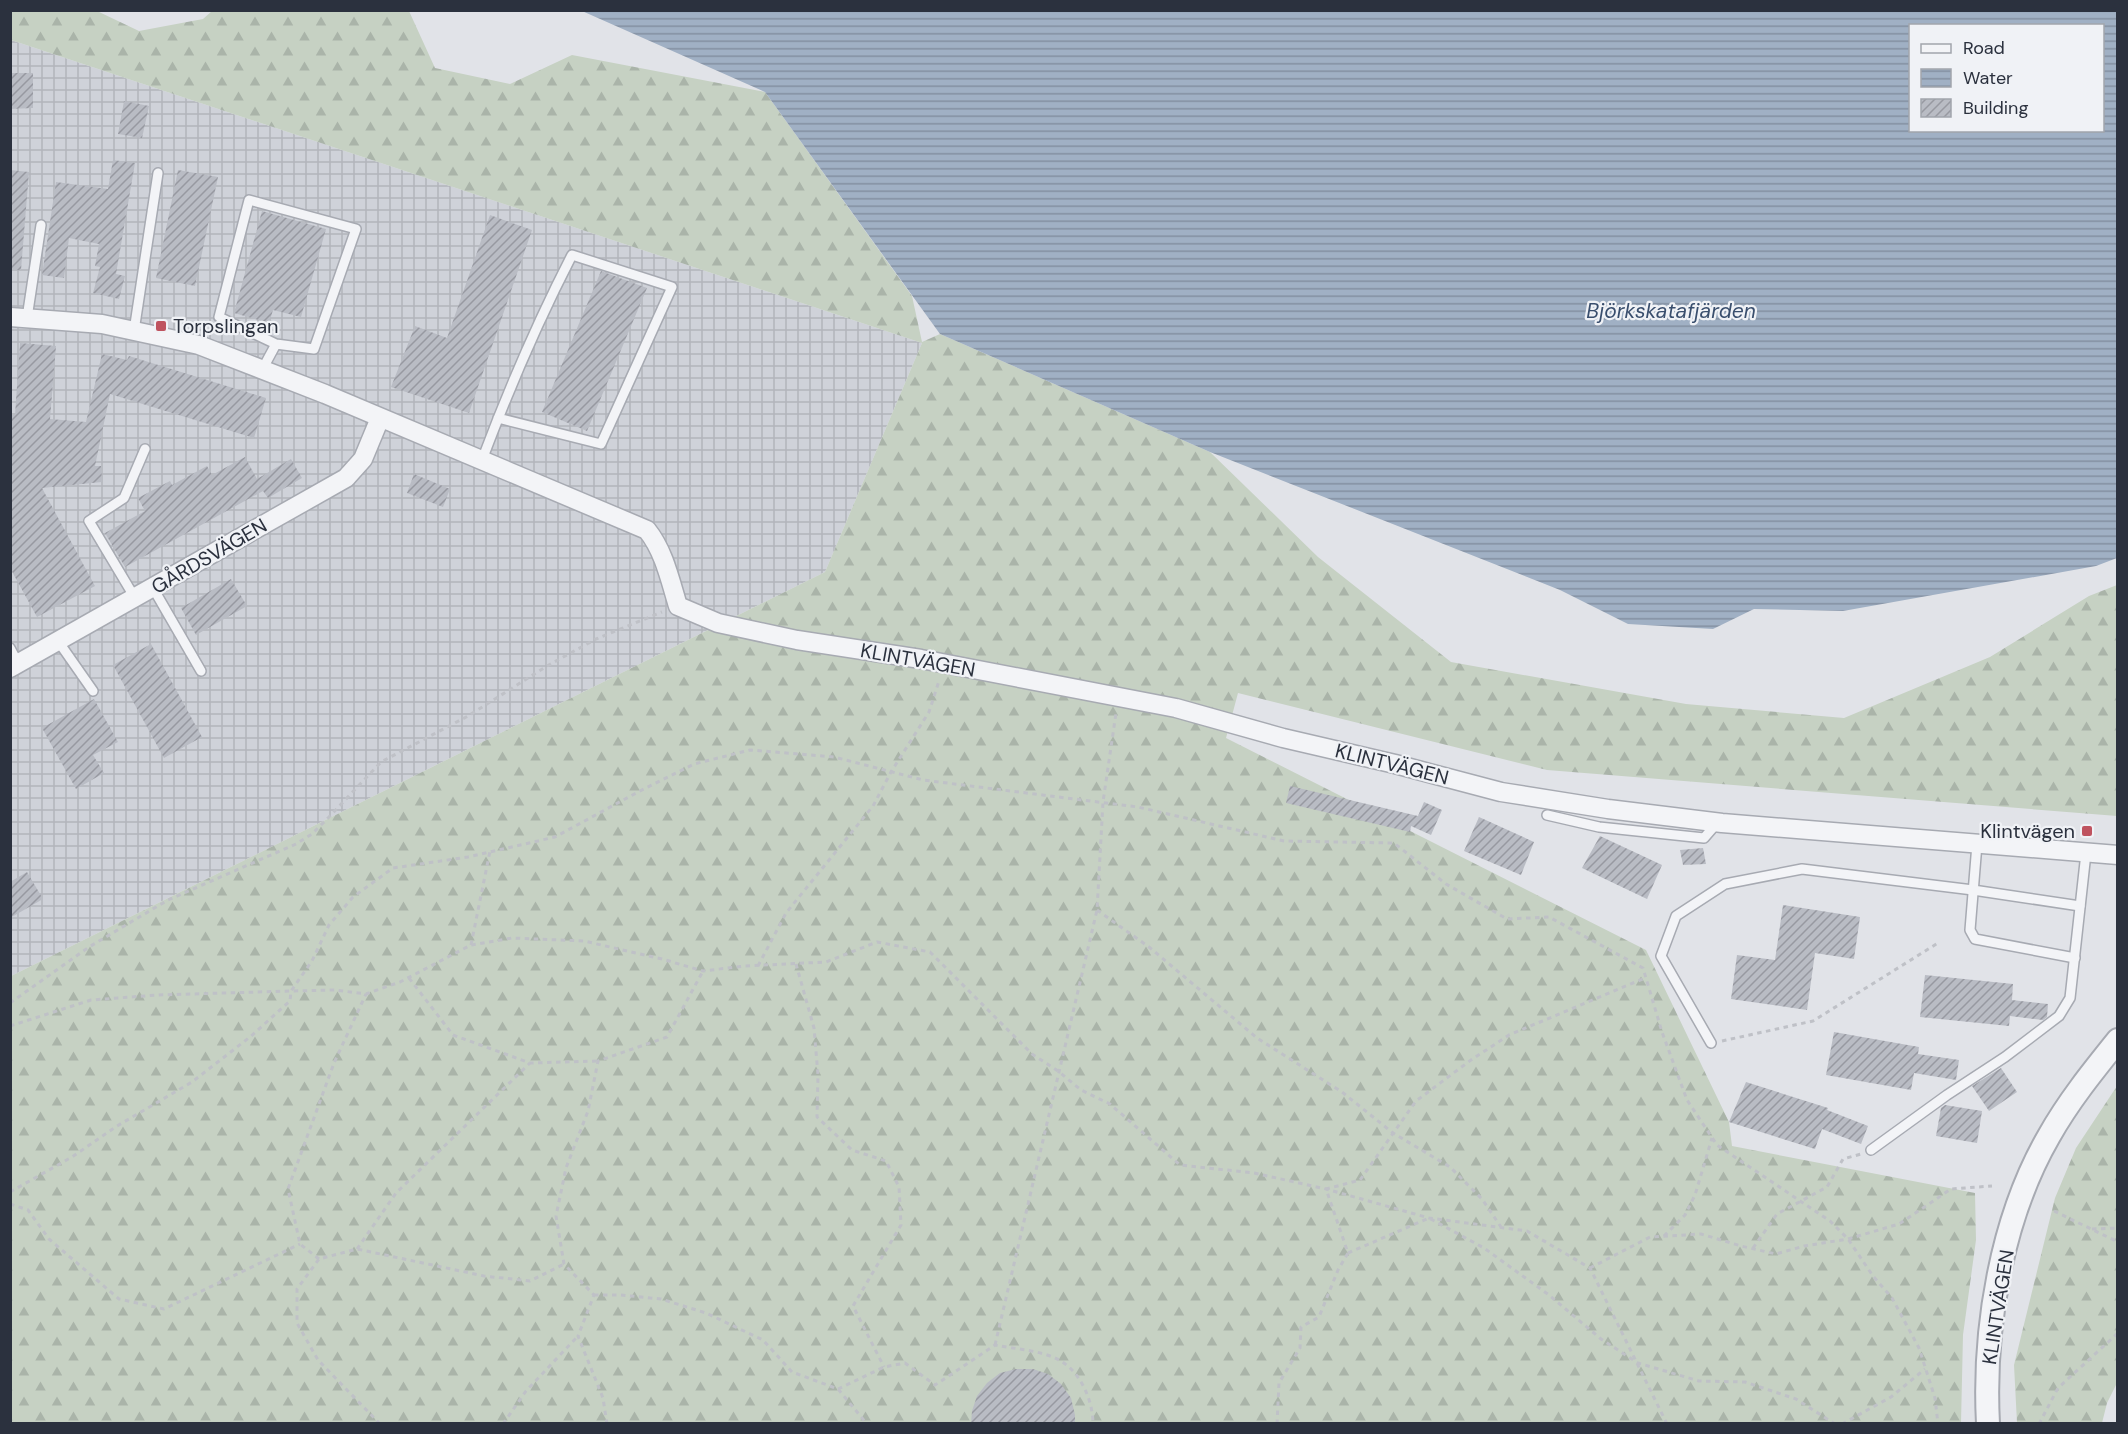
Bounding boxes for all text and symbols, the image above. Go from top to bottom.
legend [1909,24,2104,132]
text: Road [1963,36,2005,60]
text: Water [1963,66,2013,90]
text: Building [1963,96,2028,120]
water label: Björkskatafjärden [1586,297,1756,325]
place label: Torpslingan [173,313,279,339]
marker: Torpslingan [154,319,168,333]
street label: GÅRDSVÄGEN [146,512,272,600]
street label: KLINTVÄGEN [859,637,977,683]
street label: KLINTVÄGEN [1333,737,1451,791]
place label: Klintvägen [1980,818,2075,844]
marker: Klintvägen [2080,824,2094,838]
street label: KLINTVÄGEN [1976,1248,2020,1366]

